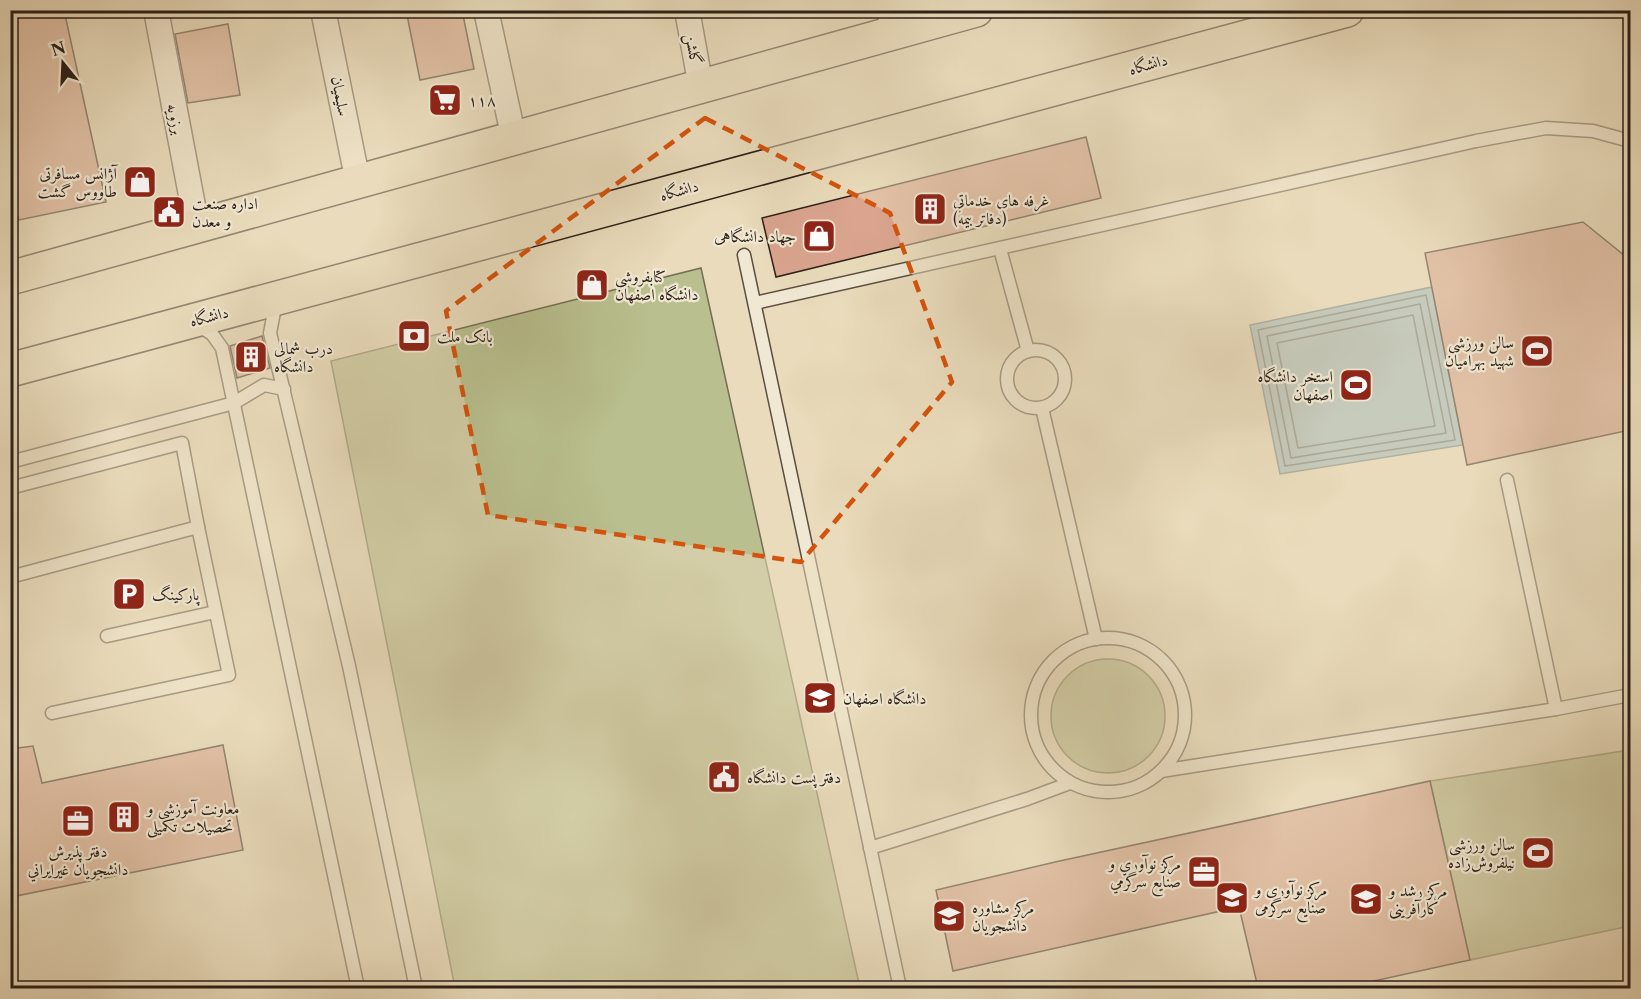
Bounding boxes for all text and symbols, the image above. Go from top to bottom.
street label: گلشن [679,32,707,67]
north arrow [33,33,93,93]
text: N [49,37,68,60]
street label: دانشگاه [1126,49,1170,79]
street label: سلیمیان [327,74,355,118]
supermarket icon: ۱۱۸ [427,82,463,118]
place label: ۱۱۸ [468,90,496,110]
street label: برزویه [162,102,189,137]
place label: آژانس مسافرتی طاووس گشت [38,163,119,201]
shop icon: آژانس مسافرتی طاووس گشت [122,164,158,200]
street label: دانشگاه [657,175,701,205]
place label: غرفه هاي خدماتي (دفاتر بيمه) [953,190,1050,228]
building icon: غرفه هاي خدماتي (دفاتر بيمه) [912,191,948,227]
place label: اداره صنعت و معدن [192,193,258,231]
public building icon: اداره صنعت و معدن [151,194,187,230]
shop icon: جهاد دانشگاهی [801,218,837,254]
place label: جهاد دانشگاهی [714,226,796,246]
place label: کتابفروشی دانشگاه اصفهان [615,266,698,304]
shop icon: کتابفروشی دانشگاه اصفهان [574,267,610,303]
street label: دانشگاه [187,302,231,330]
bank icon: بانک ملت [396,318,432,354]
place label: بانک ملت [437,326,493,346]
place label: سالن ورزشی شهید بهرامیان [1445,332,1514,371]
sports icon: سالن ورزشی شهید بهرامیان [1519,333,1555,369]
place label: درب شمالی دانشگاه [274,338,333,376]
building icon: درب شمالی دانشگاه [233,339,269,375]
place label: استخر دانشگاه اصفهان [1258,366,1333,404]
sports icon: استخر دانشگاه اصفهان [1338,367,1374,403]
parking icon: پارکینگ [111,576,147,612]
place label: پارکینگ [152,584,200,606]
school or university icon: دانشگاه اصفهان [802,680,838,716]
place label: دانشگاه اصفهان [843,688,926,708]
public building icon: دفتر پست دانشگاه [706,759,742,795]
place label: دفتر پست دانشگاه [747,767,841,789]
place label: معاونت آموزشی و تحصیلات تکمیلی [145,798,240,838]
building icon: معاونت آموزشی و تحصیلات تکمیلی [106,799,142,835]
office icon: دفتر پذيرش دانشجويان غيرايراني [60,803,96,839]
place label: سالن ورزشی نیلفروش‌زاده [1448,834,1515,873]
sports icon: سالن ورزشی نیلفروش‌زاده [1520,835,1556,871]
place label: دفتر پذيرش دانشجويان غيرايراني [28,841,128,882]
place label: مرکز نوآوري و صنايع سرگرمي [1107,853,1181,897]
office icon: مرکز نوآوري و صنايع سرگرمي [1186,854,1222,890]
place label: مرکز نوآوری و صنایع سرگرمی [1253,879,1327,923]
school or university icon: مرکز نوآوری و صنایع سرگرمی [1214,880,1250,916]
place label: مرکز رشد و کارآفرینی [1387,880,1447,919]
school or university icon: مرکز رشد و کارآفرینی [1348,881,1384,917]
place label: مرکز مشاوره دانشجویان [972,897,1034,936]
school or university icon: مرکز مشاوره دانشجویان [931,898,967,934]

